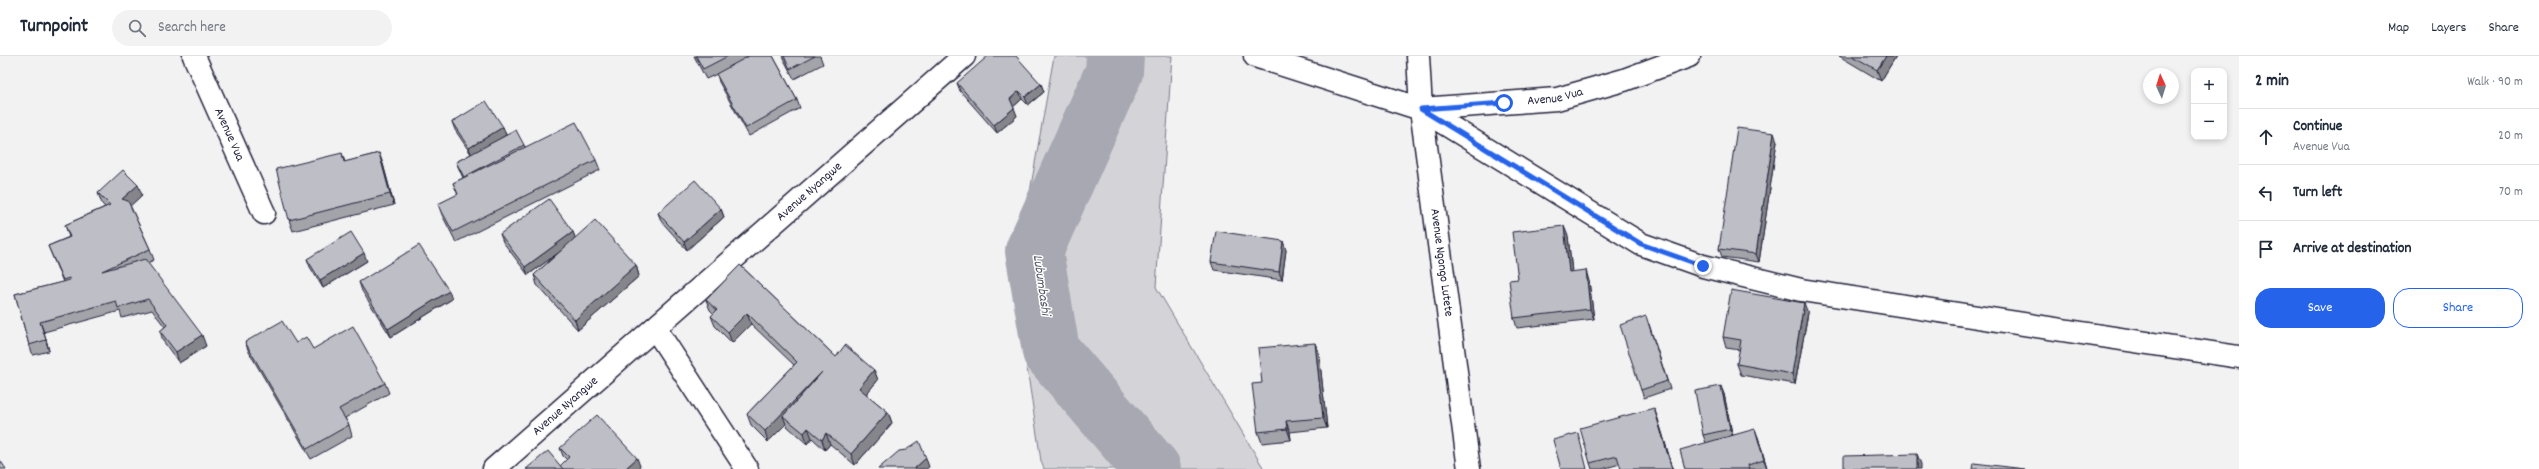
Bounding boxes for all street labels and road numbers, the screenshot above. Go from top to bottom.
street label: Avenue Vua [1526,82,1586,111]
street label: Avenue Vua [209,105,250,165]
street label: Avenue Nyangwe [772,157,847,226]
street label: Avenue Ngongo Lutete [1425,207,1458,318]
street label: Avenue Nyangwe [528,372,603,441]

